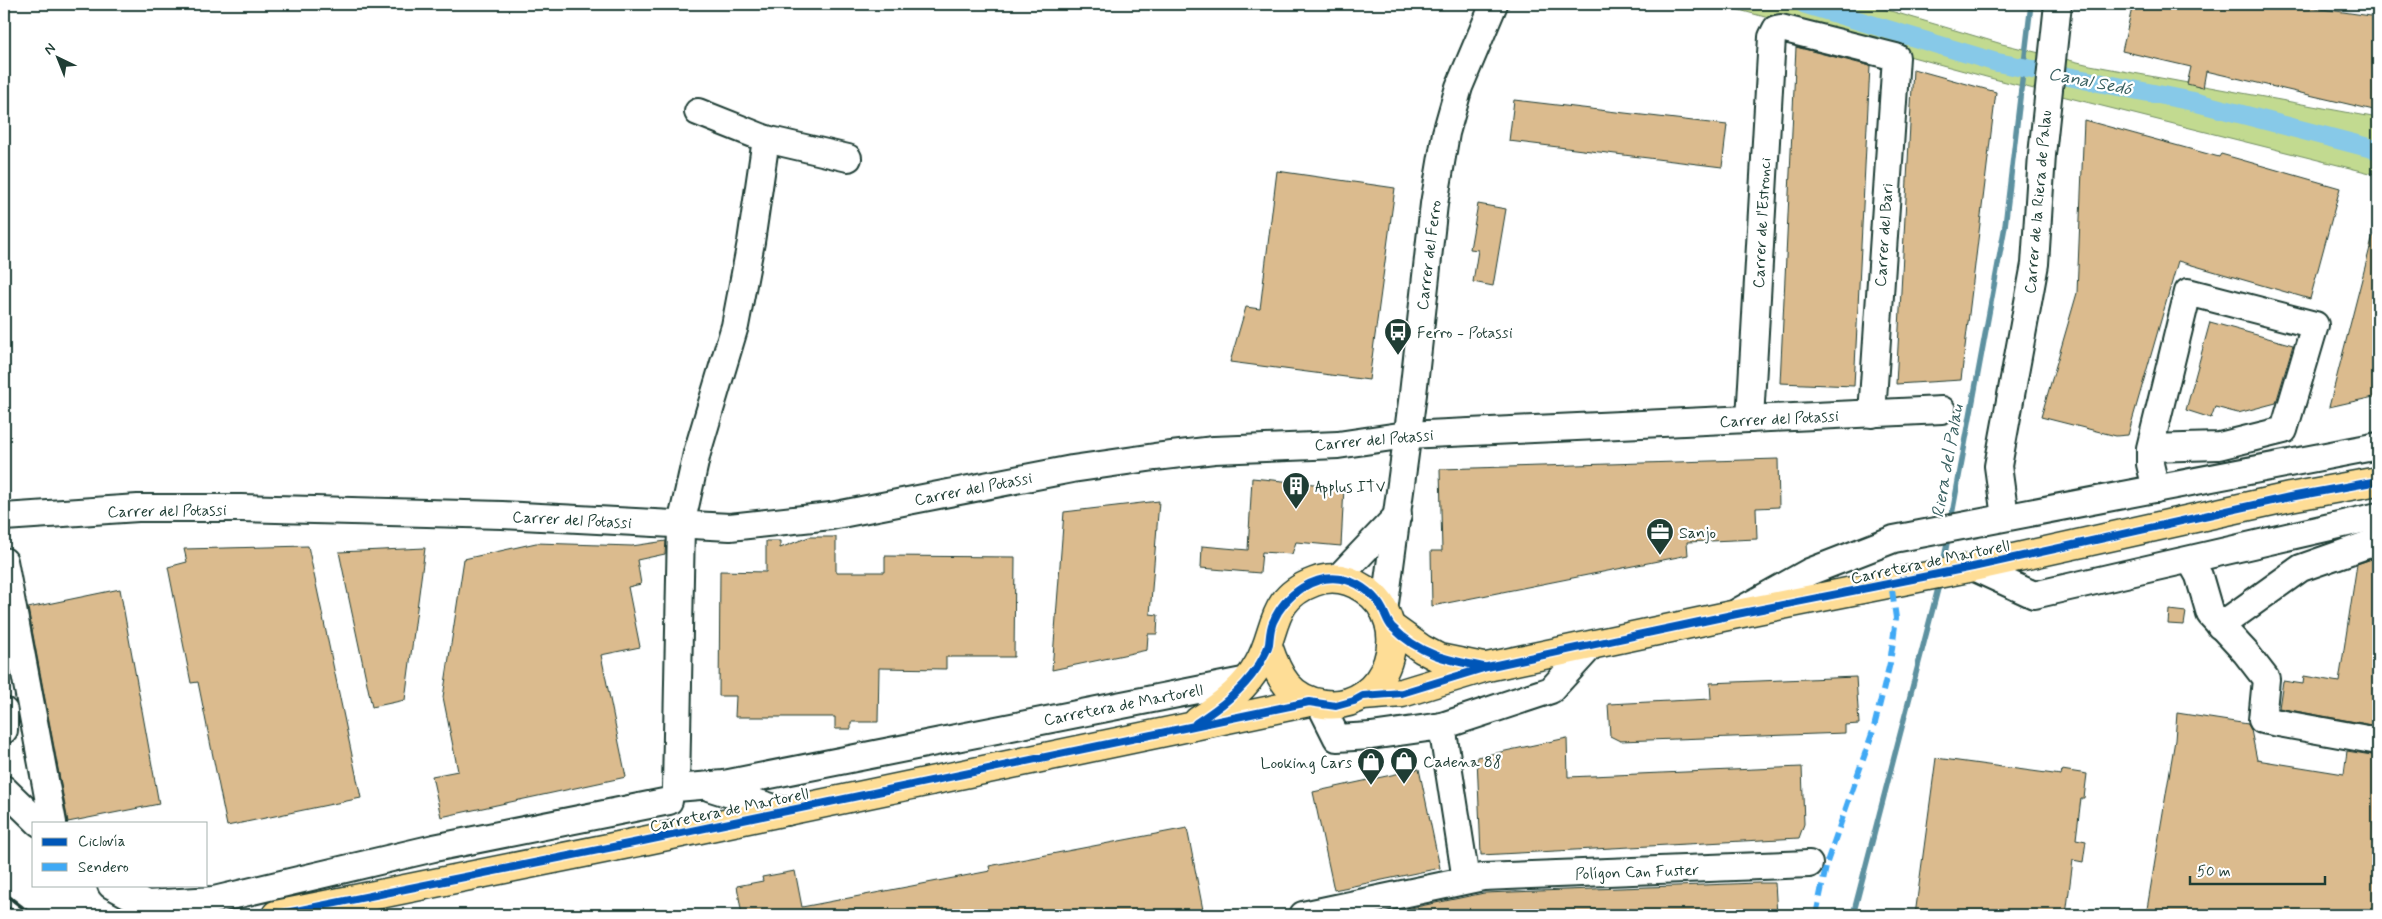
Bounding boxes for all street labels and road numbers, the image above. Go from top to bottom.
street label: Carrer de la Riera de Palau [2020,109,2057,295]
street label: Carrer de l'Estronci [1749,157,1776,289]
street label: Carrer del Bari [1870,183,1899,288]
street label: Carrer del Ferro [1412,199,1447,311]
street label: Carrer del Potassi [1719,406,1840,433]
street label: Carrer del Potassi [1314,425,1435,456]
street label: Carrer del Potassi [913,468,1034,511]
street label: Carrer del Potassi [107,500,227,523]
street label: Carrer del Potassi [512,507,632,534]
street label: Carretera de Martorell [1849,535,2012,590]
street label: Carretera de Martorell [1042,680,1205,731]
street label: Carretera de Martorell [648,783,811,838]
street label: Polígon Can Fuster [1575,860,1700,885]

